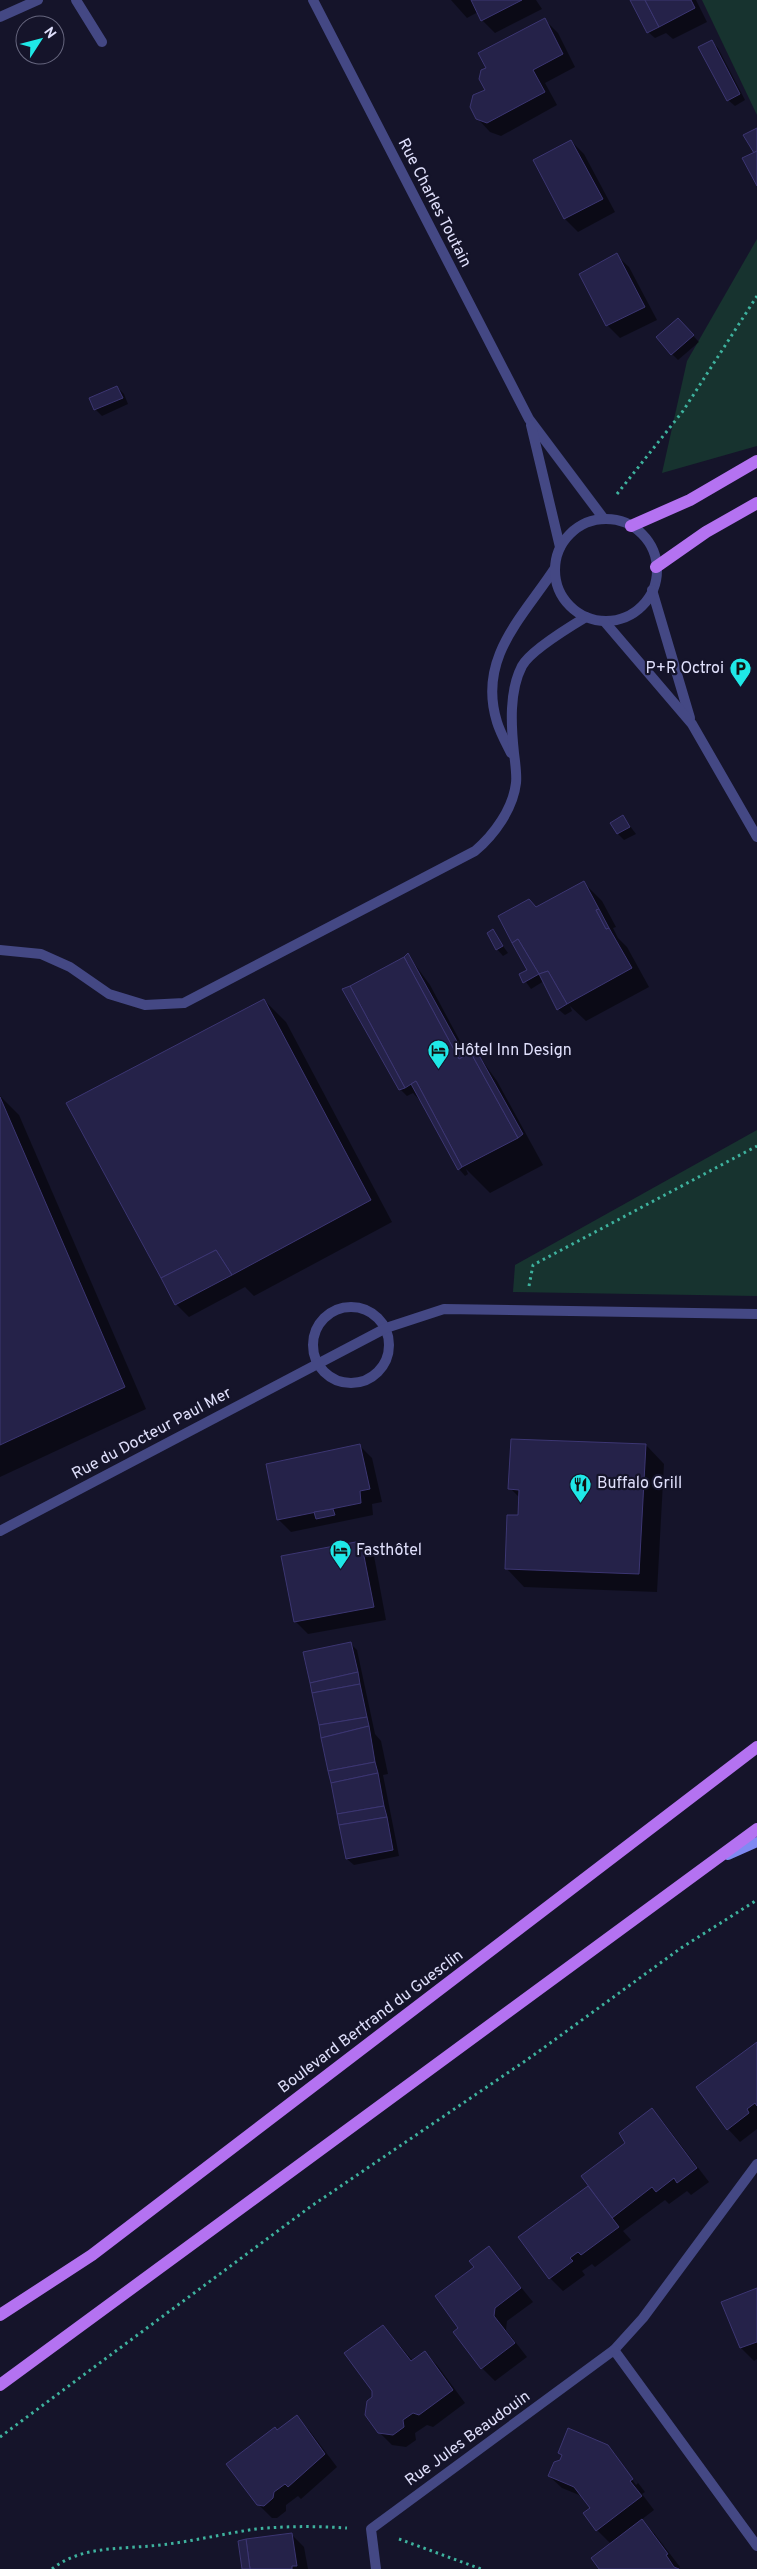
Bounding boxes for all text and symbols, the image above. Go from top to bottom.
north arrow [15,15,65,65]
text: N [39,24,59,42]
street label: Rue Charles Toutain [393,135,475,271]
parking icon: P+R Octroi [728,657,752,688]
place label: P+R Octroi [646,659,724,679]
hotel icon: Hôtel Inn Design [426,1039,450,1070]
place label: Hôtel Inn Design [454,1041,572,1061]
street label: Rue du Docteur Paul Mer [69,1383,235,1485]
restaurant icon: Buffalo Grill [569,1472,593,1503]
place label: Buffalo Grill [597,1474,682,1494]
hotel icon: Fasthôtel [328,1539,352,1570]
place label: Fasthôtel [356,1541,422,1561]
street label: Boulevard Bertrand du Guesclin [274,1946,468,2098]
street label: Rue Jules Beaudouin [402,2387,534,2491]

